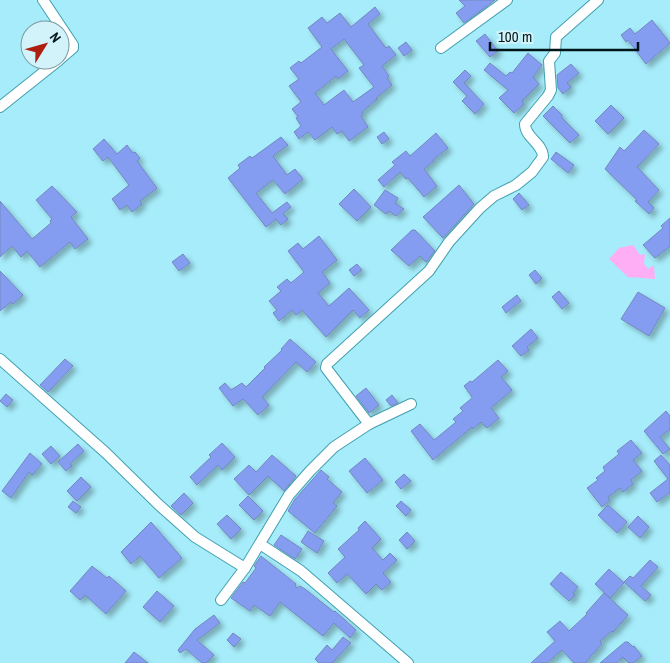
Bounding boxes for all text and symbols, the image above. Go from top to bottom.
north arrow [20,20,70,70]
scale bar [490,20,638,52]
text: 100 m [498,26,532,47]
text: N [46,28,65,46]

